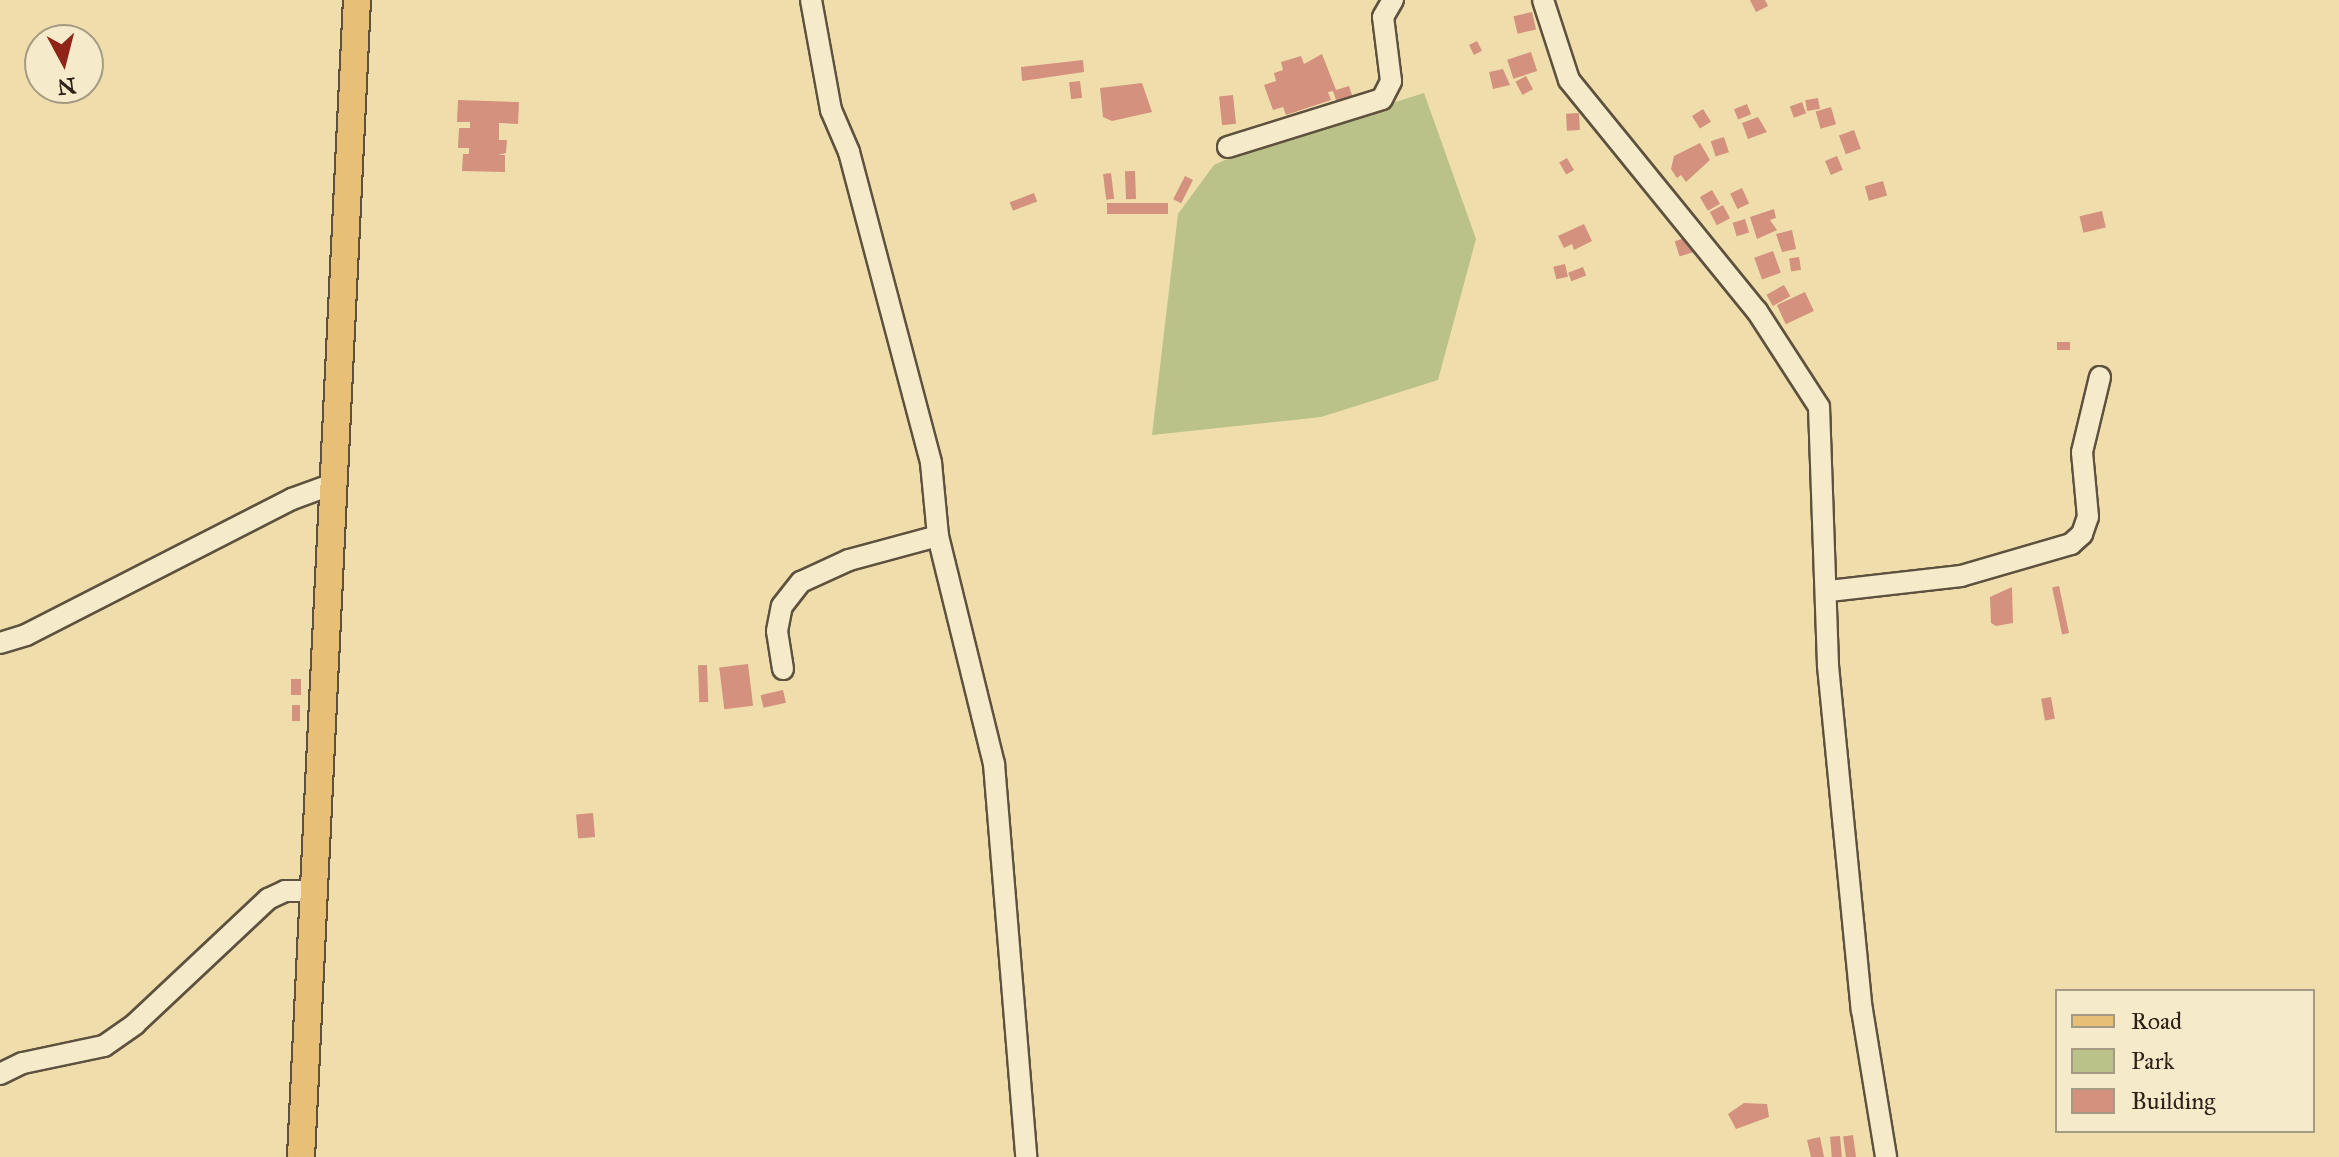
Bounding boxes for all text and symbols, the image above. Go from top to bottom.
north arrow [24,24,104,104]
text: N [56,72,78,101]
legend [2055,989,2315,1133]
text: Road [2131,1006,2182,1036]
text: Park [2131,1046,2174,1076]
text: Building [2131,1086,2216,1116]

